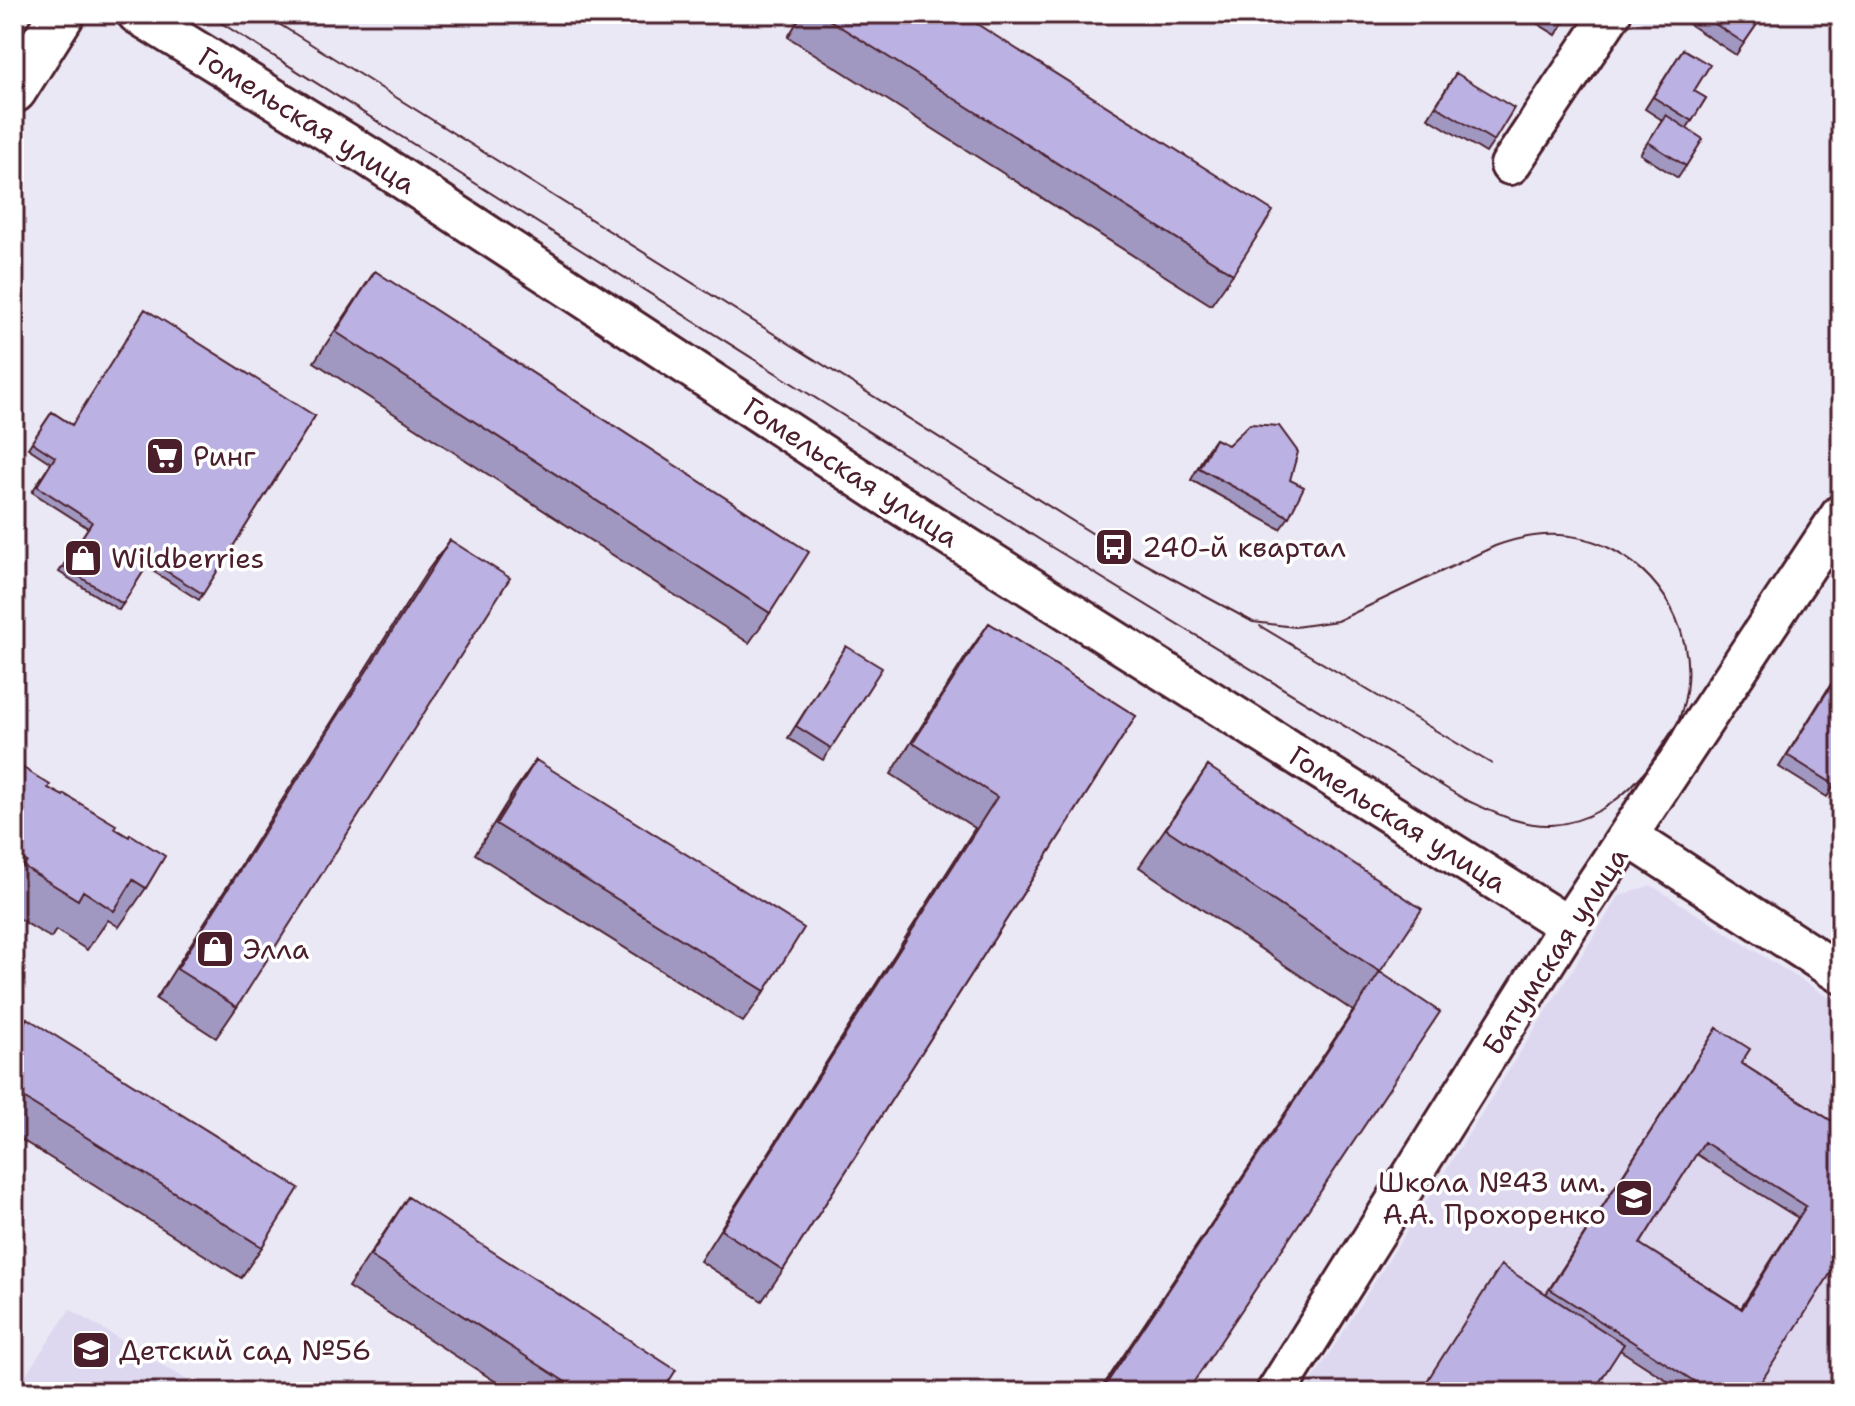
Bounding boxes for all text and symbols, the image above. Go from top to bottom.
street label: Гомельская улица [191,38,423,202]
street label: Гомельская улица [736,388,966,556]
supermarket icon: Ринг [144,435,186,477]
place label: Ринг [193,437,256,475]
bus stop icon: 240-й квартал [1093,526,1135,568]
place label: 240-й квартал [1142,528,1346,566]
shop icon: Wildberries [62,537,104,579]
place label: Wildberries [111,539,264,577]
street label: Гомельская улица [1282,737,1514,901]
street label: Батумская улица [1473,839,1637,1063]
shop icon: Элла [194,928,236,970]
place label: Элла [243,930,309,968]
place label: Школа №43 им. А.А. Прохоренко [1378,1163,1606,1233]
school or university icon: Школа №43 им. А.А. Прохоренко [1613,1177,1655,1219]
school or university icon: Детский сад №56 [70,1329,112,1371]
place label: Детский сад №56 [119,1331,371,1369]

